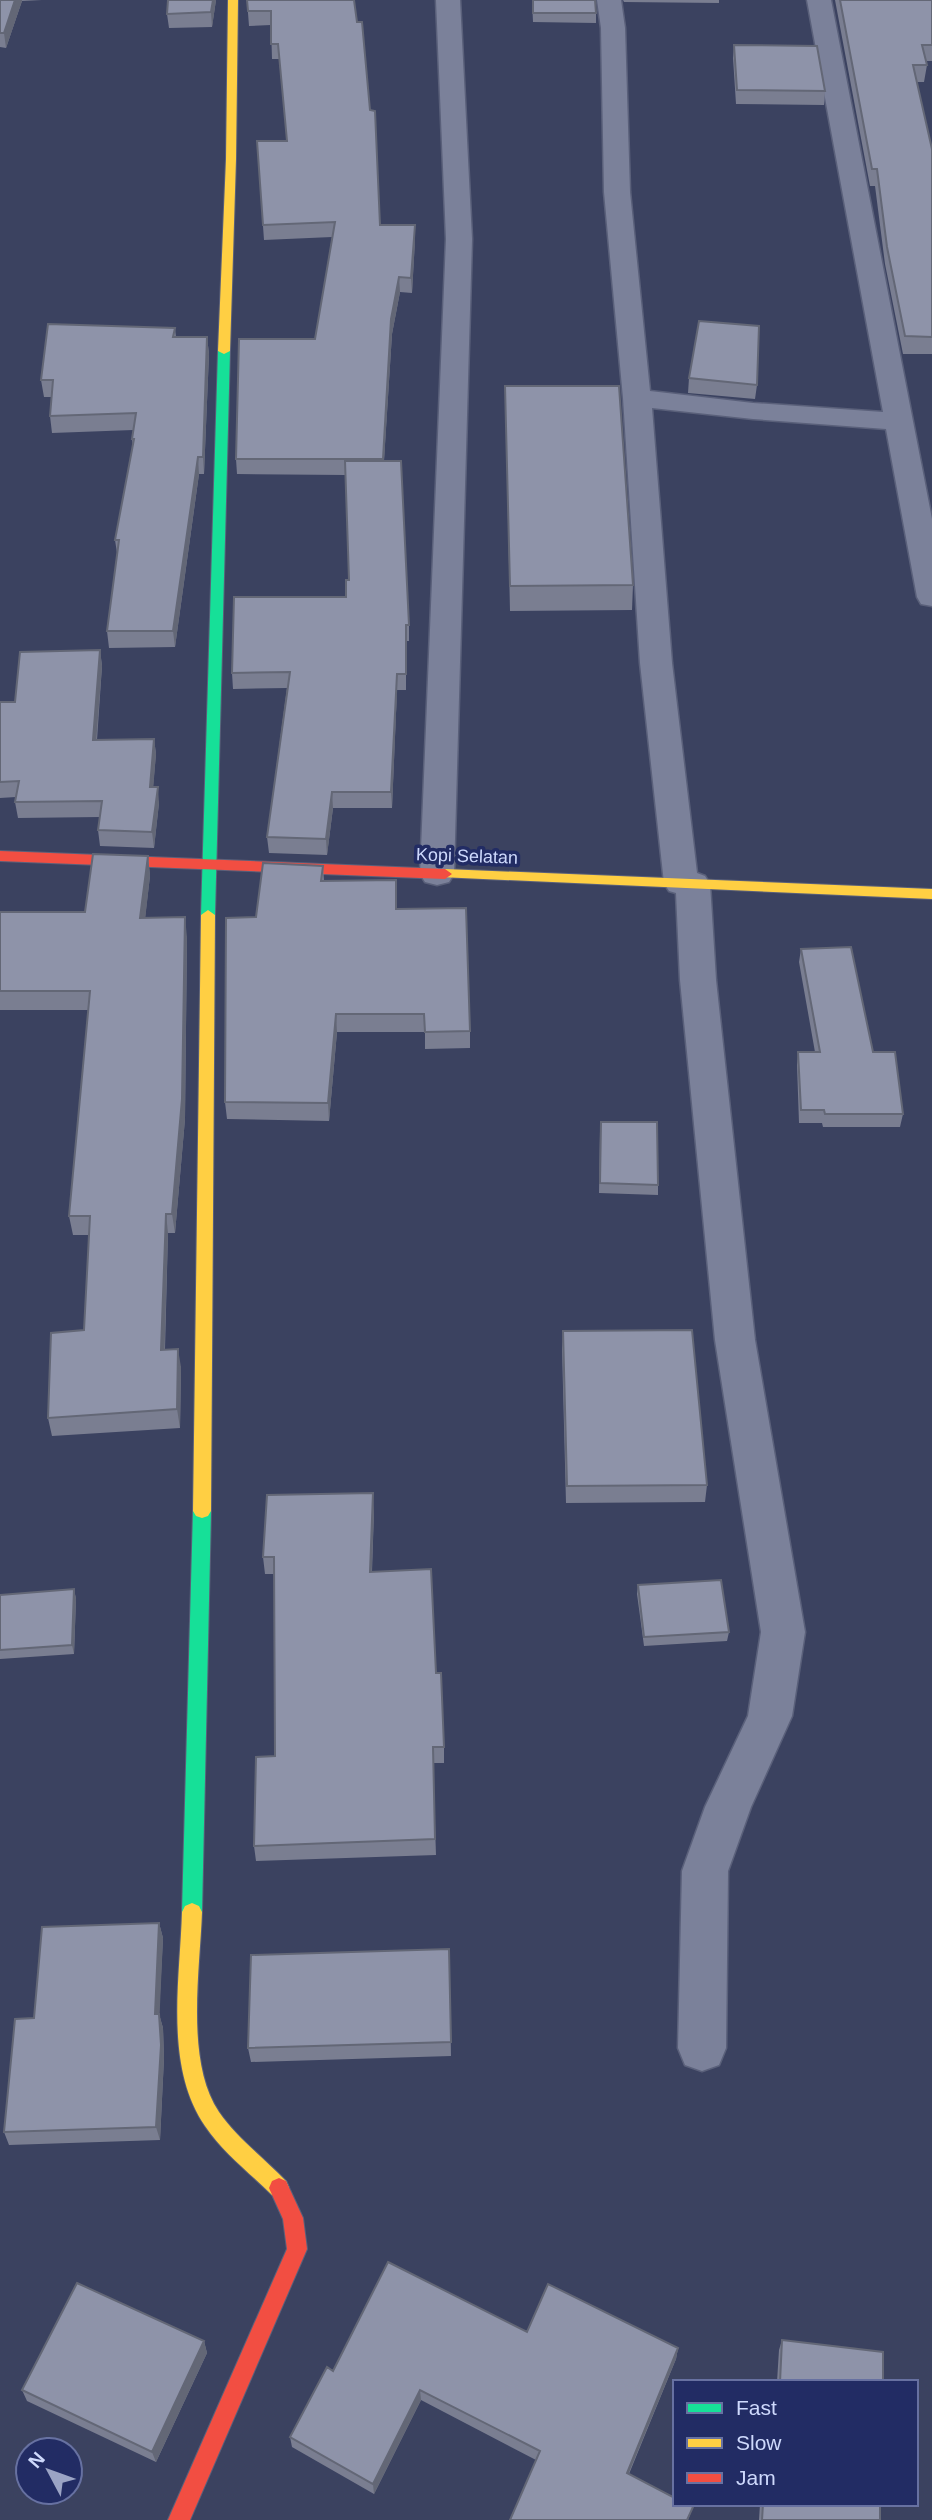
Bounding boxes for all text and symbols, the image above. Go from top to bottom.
street label: Kopi Selatan [416,844,518,868]
legend [673,2380,918,2506]
text: Fast [736,2396,777,2419]
text: Slow [736,2431,782,2454]
north arrow [14,2436,84,2506]
text: N [24,2448,49,2472]
text: Jam [736,2466,776,2489]

